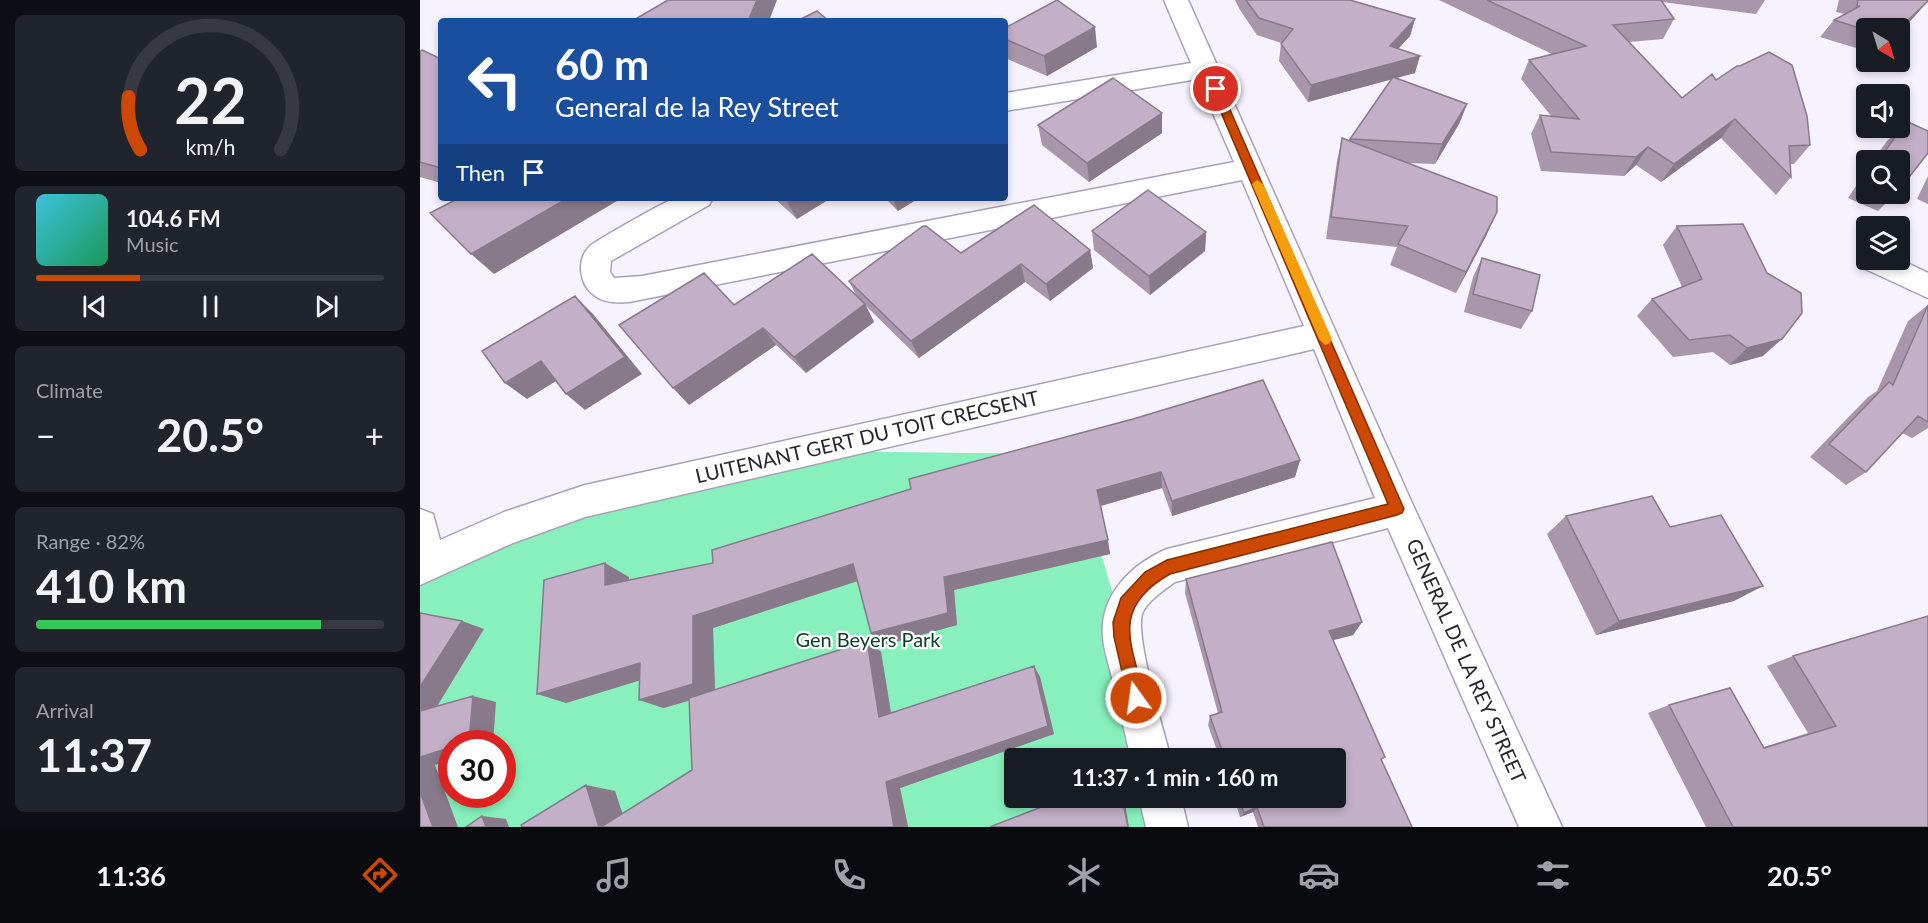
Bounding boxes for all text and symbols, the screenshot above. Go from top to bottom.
north arrow [1856,18,1910,72]
map controls [1856,18,1910,270]
text: 60 m [555,39,649,89]
icon: left [456,42,534,120]
text: 22 [174,62,246,137]
pin [1190,63,1241,114]
icon: arrive [1199,72,1232,105]
button: sound [1856,84,1910,138]
text: General de la Rey Street [555,90,839,123]
text: km/h [185,134,235,160]
button: search [1856,150,1910,204]
icon: arrive [517,156,550,189]
text: Then [456,159,505,186]
text: 104.6 FM [126,205,221,232]
button: layers [1856,216,1910,270]
text: Music [126,232,179,256]
icon: previous [78,290,111,323]
icon: pause [194,290,227,323]
icon: next [310,290,343,323]
text: Climate [36,378,103,402]
street label: LUITENANT GERT DU TOIT CRECSENT [693,385,1041,487]
text: 20.5° [156,408,264,462]
text: − [36,415,55,455]
text: + [365,415,384,455]
text: Range · 82% [36,529,145,553]
street label: GENERAL DE LA REY STREET [1402,535,1532,787]
text: 410 km [36,559,187,613]
park label: Gen Beyers Park [795,627,941,651]
position arrow [1104,666,1168,730]
text: Arrival [36,698,94,722]
text: 11:37 [36,728,152,782]
speed limit sign: 30 [438,730,516,808]
text: 11:37 · 1 min · 160 m [1072,764,1278,791]
icon: directions [359,854,401,896]
icon: music [593,854,635,896]
icon: phone [828,854,870,896]
icon: climate [1063,854,1105,896]
icon: car [1298,854,1340,896]
icon: filters [1532,854,1574,896]
text: 11:36 [96,859,166,892]
text: 20.5° [1767,859,1832,892]

